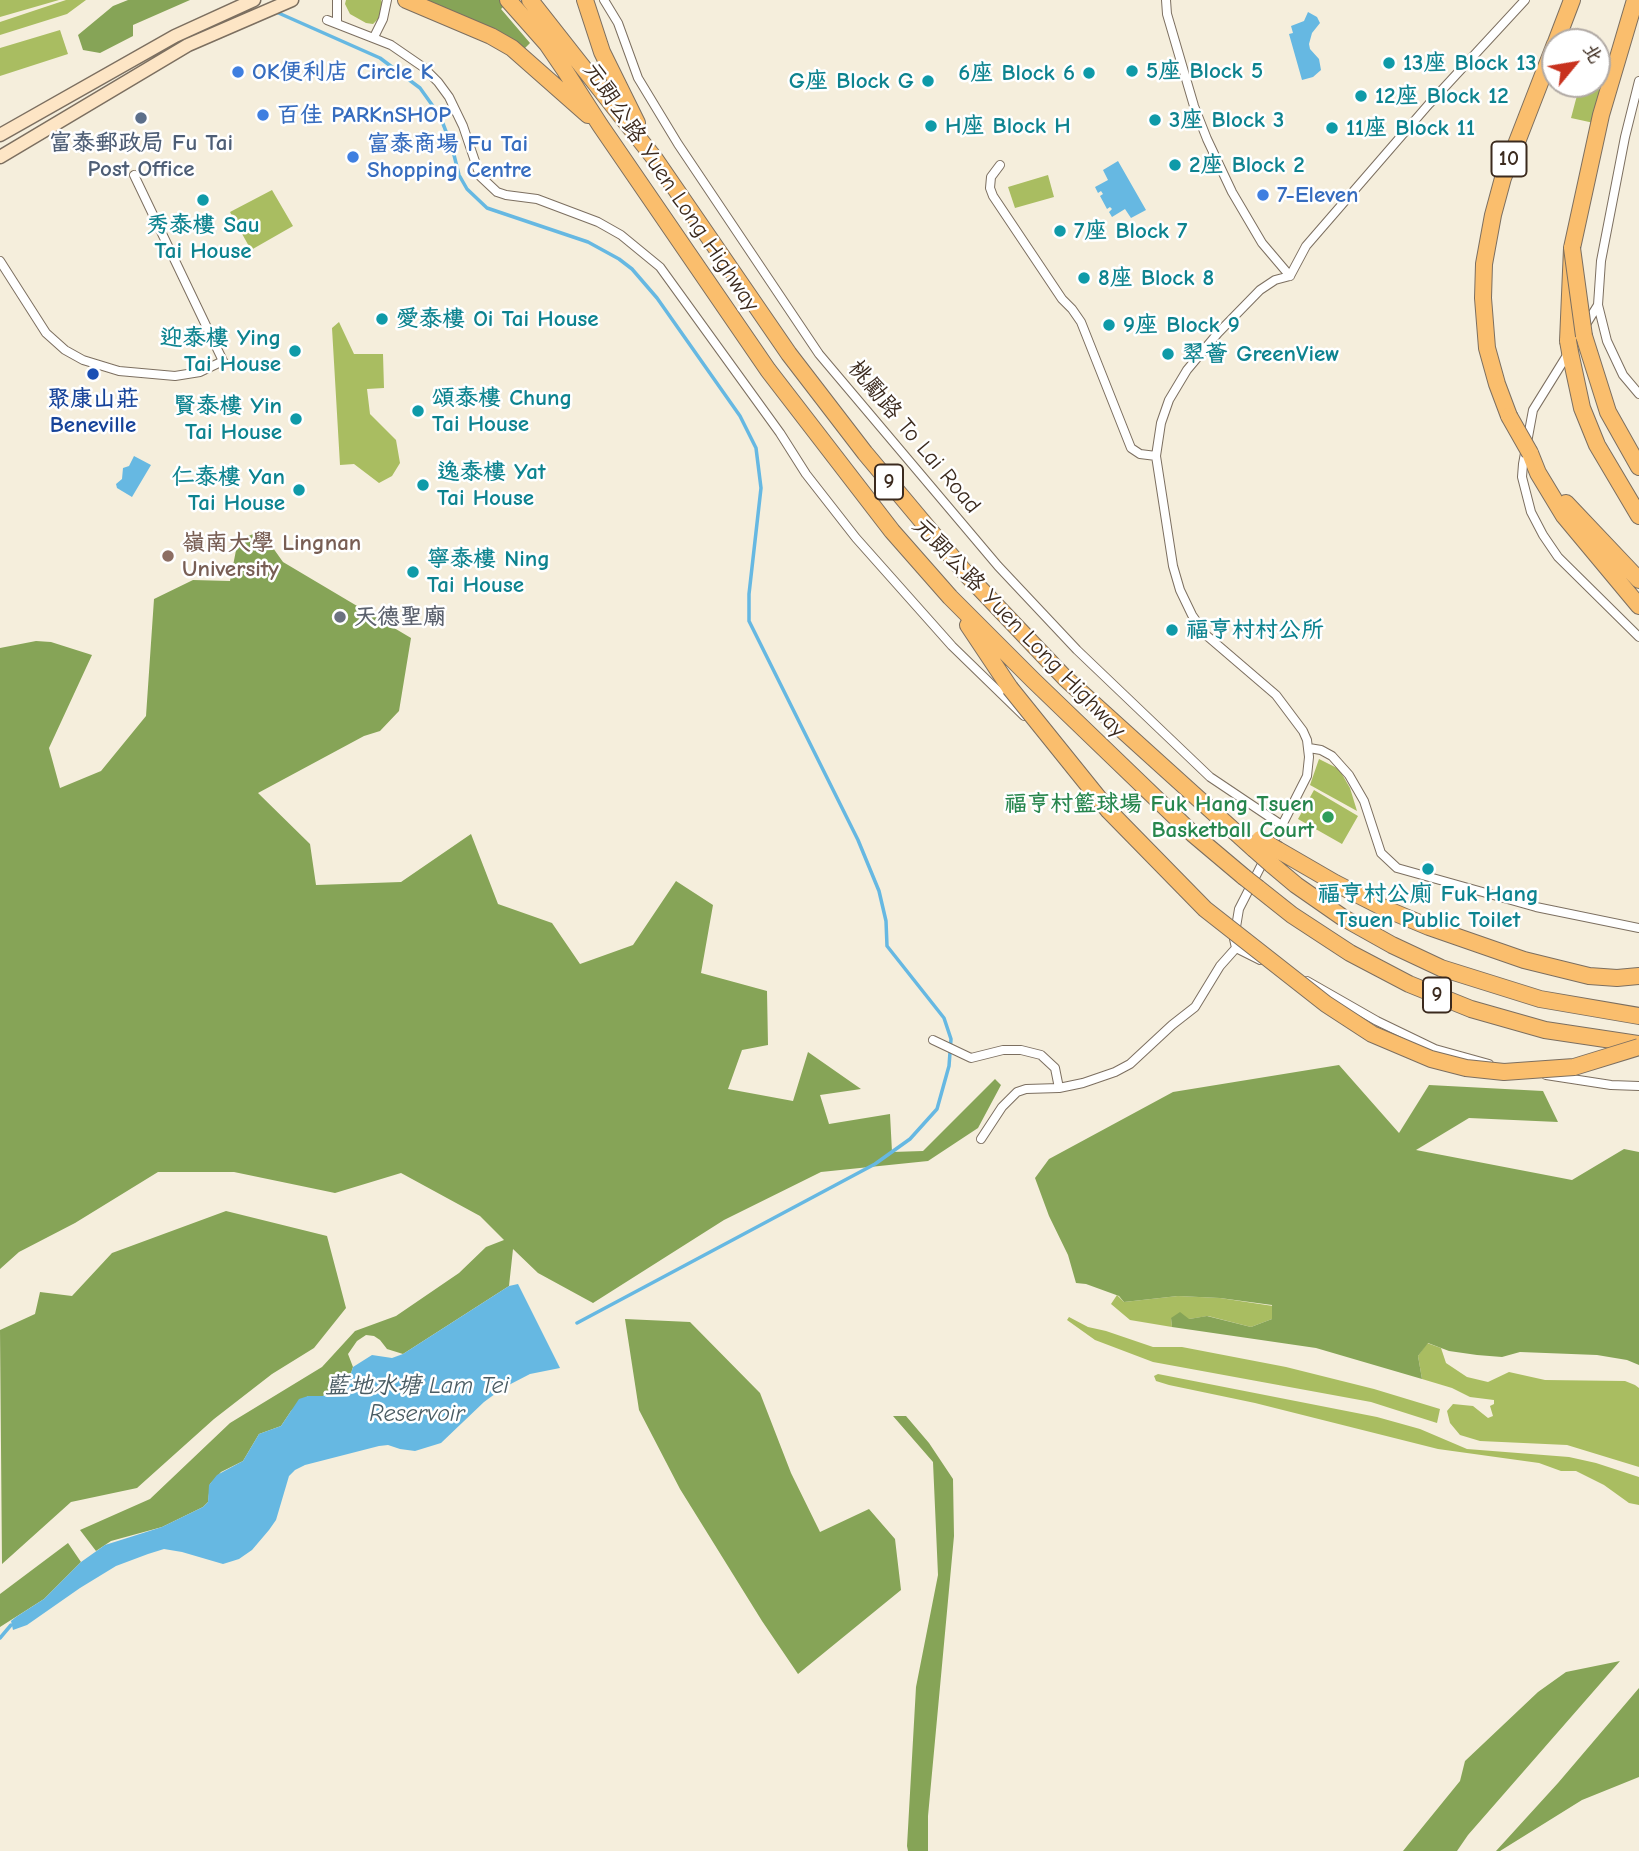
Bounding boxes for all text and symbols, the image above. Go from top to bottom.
north arrow [1541,28,1611,98]
text: 北 [1578,40,1607,67]
place label: 13座 Block 13 [1403,49,1537,77]
marker: 13座 Block 13 [1381,55,1397,71]
street label: 元朗公路 Yuen Long Highway [577,57,765,317]
place label: 5座 Block 5 [1146,57,1263,85]
place label: OK便利店 Circle K [252,58,433,86]
place label: 6座 Block 6 [958,59,1075,87]
marker: 5座 Block 5 [1124,63,1140,79]
marker: OK便利店 Circle K [230,64,246,80]
marker: 6座 Block 6 [1081,65,1097,81]
place label: G座 Block G [789,67,914,95]
marker: G座 Block G [920,73,936,89]
place label: 12座 Block 12 [1375,82,1509,110]
marker: 12座 Block 12 [1353,88,1369,104]
place label: 百佳 PARKnSHOP [277,101,451,129]
place label: 3座 Block 3 [1169,106,1284,134]
marker: 百佳 PARKnSHOP [255,107,271,123]
marker: 富泰郵政局 Fu Tai Post Office [133,110,149,126]
place label: H座 Block H [945,112,1071,140]
marker: 3座 Block 3 [1147,112,1163,128]
place label: 11座 Block 11 [1346,114,1475,142]
marker: H座 Block H [923,118,939,134]
marker: 11座 Block 11 [1324,120,1340,136]
place label: 富泰郵政局 Fu Tai Post Office [49,129,233,183]
place label: 富泰商場 Fu Tai Shopping Centre [367,130,531,184]
road number: 10 [1492,142,1526,176]
marker: 富泰商場 Fu Tai Shopping Centre [345,149,361,165]
place label: 2座 Block 2 [1189,151,1305,179]
marker: 2座 Block 2 [1167,157,1183,173]
place label: 7-Eleven [1277,181,1358,209]
marker: 7-Eleven [1255,187,1271,203]
marker: 秀泰樓 Sau Tai House [195,192,211,208]
place label: 秀泰樓 Sau Tai House [146,211,260,265]
place label: 7座 Block 7 [1074,217,1187,245]
marker: 7座 Block 7 [1052,223,1068,239]
place label: 8座 Block 8 [1098,264,1214,292]
marker: 8座 Block 8 [1076,270,1092,286]
place label: 愛泰樓 Oi Tai House [396,305,599,333]
marker: 愛泰樓 Oi Tai House [374,311,390,327]
place label: 9座 Block 9 [1123,311,1240,339]
marker: 9座 Block 9 [1101,317,1117,333]
place label: 迎泰樓 Ying Tai House [160,324,281,378]
place label: 翠薈 GreenView [1182,340,1340,368]
marker: 迎泰樓 Ying Tai House [287,343,303,359]
marker: 翠薈 GreenView [1160,346,1176,362]
street label: 桃勵路 To Lai Road [842,355,986,519]
marker: 聚康山莊 Beneville [85,366,101,382]
place label: 頌泰樓 Chung Tai House [432,384,572,438]
place label: 聚康山莊 Beneville [47,385,139,439]
place label: 賢泰樓 Yin Tai House [173,392,282,446]
marker: 頌泰樓 Chung Tai House [410,403,426,419]
marker: 賢泰樓 Yin Tai House [288,411,304,427]
place label: 逸泰樓 Yat Tai House [437,458,545,512]
place label: 仁泰樓 Yan Tai House [172,463,285,517]
road number: 9 [875,464,903,500]
marker: 逸泰樓 Yat Tai House [415,477,431,493]
marker: 仁泰樓 Yan Tai House [291,482,307,498]
street label: 元朗公路 Yuen Long Highway [907,512,1131,744]
place label: 嶺南大學 Lingnan University [182,529,361,583]
place label: 寧泰樓 Ning Tai House [427,545,550,599]
marker: 嶺南大學 Lingnan University [160,548,176,564]
marker: 寧泰樓 Ning Tai House [405,564,421,580]
place label: 天德聖廟 [354,603,446,631]
marker: 天德聖廟 [332,609,348,625]
place label: 福亨村村公所 [1186,616,1324,644]
marker: 福亨村村公所 [1164,622,1180,638]
place label: 福亨村籃球場 Fuk Hang Tsuen Basketball Court [1004,790,1314,844]
marker: 福亨村籃球場 Fuk Hang Tsuen Basketball Court [1320,809,1336,825]
marker: 福亨村公廁 Fuk Hang Tsuen Public Toilet [1420,861,1436,877]
place label: 福亨村公廁 Fuk Hang Tsuen Public Toilet [1317,880,1539,934]
road number: 9 [1423,978,1451,1012]
water label: 藍地水塘 Lam Tei Reservoir [325,1372,509,1428]

